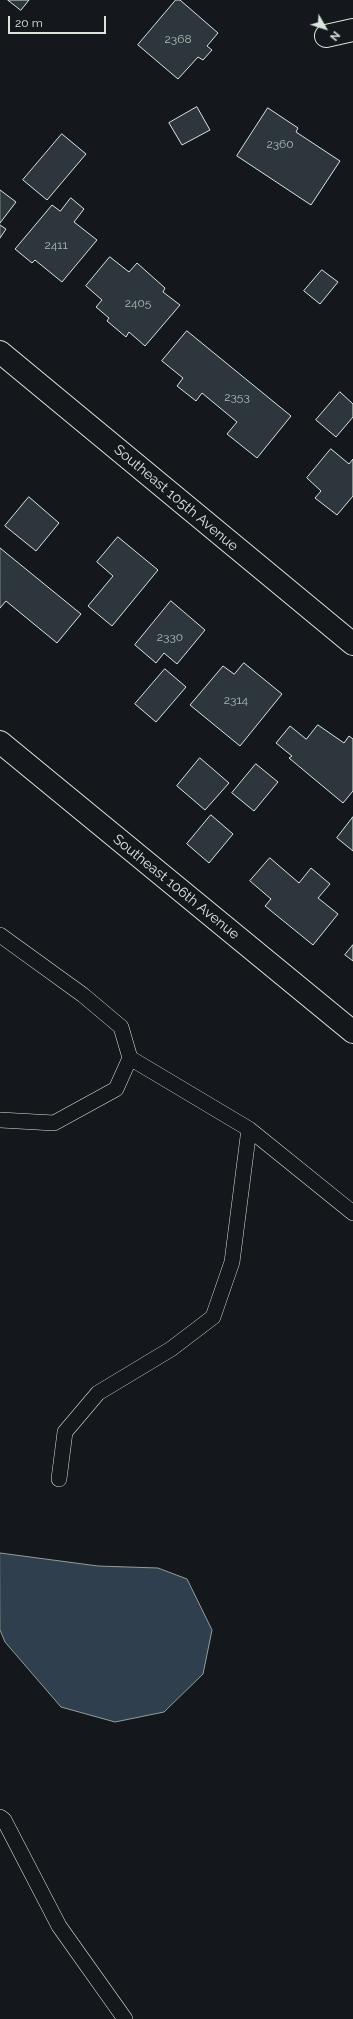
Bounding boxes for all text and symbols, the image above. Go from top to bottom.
scale bar [10,8,108,34]
north arrow [305,8,345,48]
text: 20 m [15,16,43,30]
text: N [327,29,342,43]
house number: 2368 [164,32,192,46]
house number: 2360 [266,137,294,151]
house number: 2411 [44,238,68,252]
house number: 2405 [125,296,151,310]
house number: 2353 [224,390,250,404]
street label: Southeast 105th Avenue [111,441,241,555]
house number: 2330 [157,630,183,644]
house number: 2314 [224,693,248,707]
street label: Southeast 106th Avenue [110,831,242,943]

